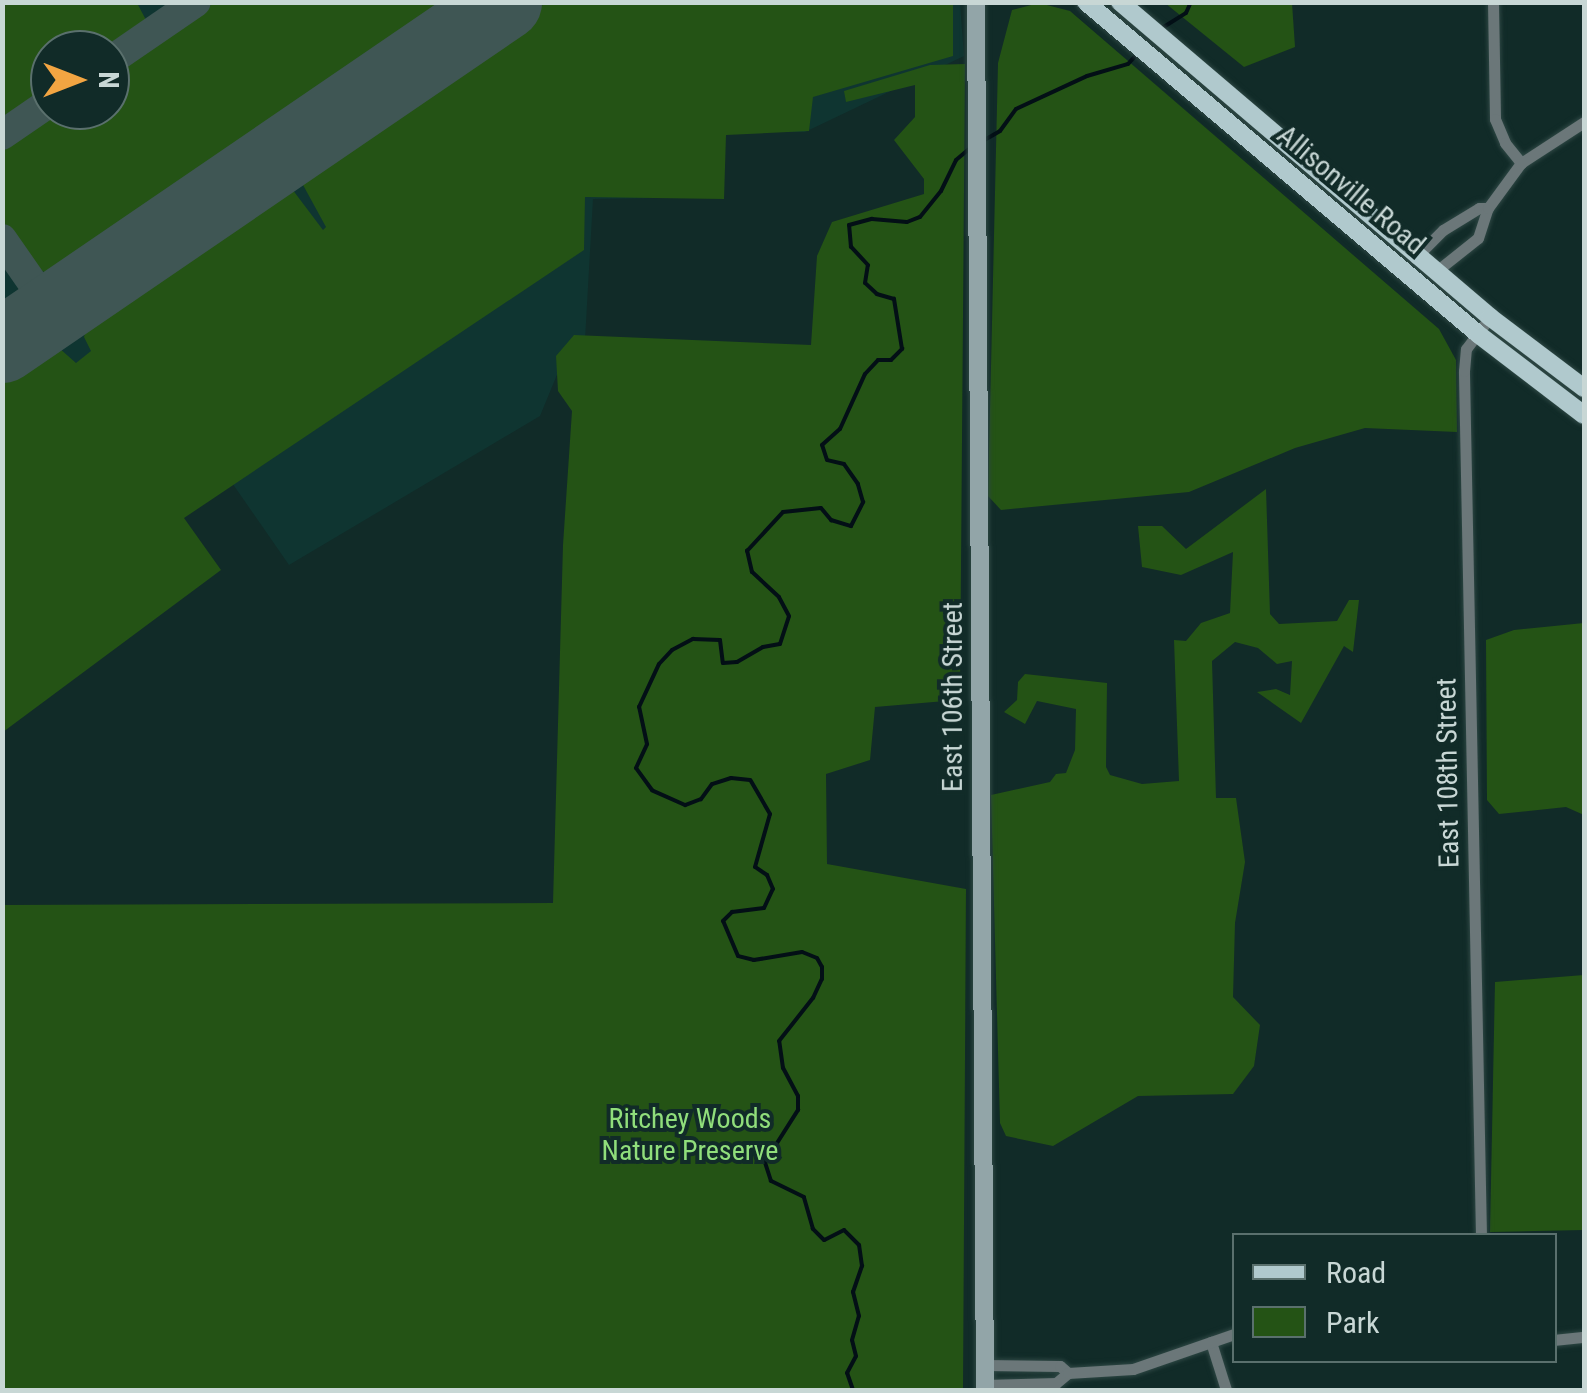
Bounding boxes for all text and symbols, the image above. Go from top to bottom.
north arrow [30,30,130,130]
text: N [92,71,125,89]
street label: Allisonville Road [1270,118,1432,262]
street label: East 106th Street [936,602,970,792]
street label: East 108th Street [1430,678,1466,868]
park label: Ritchey Woods Nature Preserve [602,1102,778,1168]
legend [1232,1233,1557,1363]
text: Road [1326,1255,1386,1290]
text: Park [1326,1305,1380,1340]

